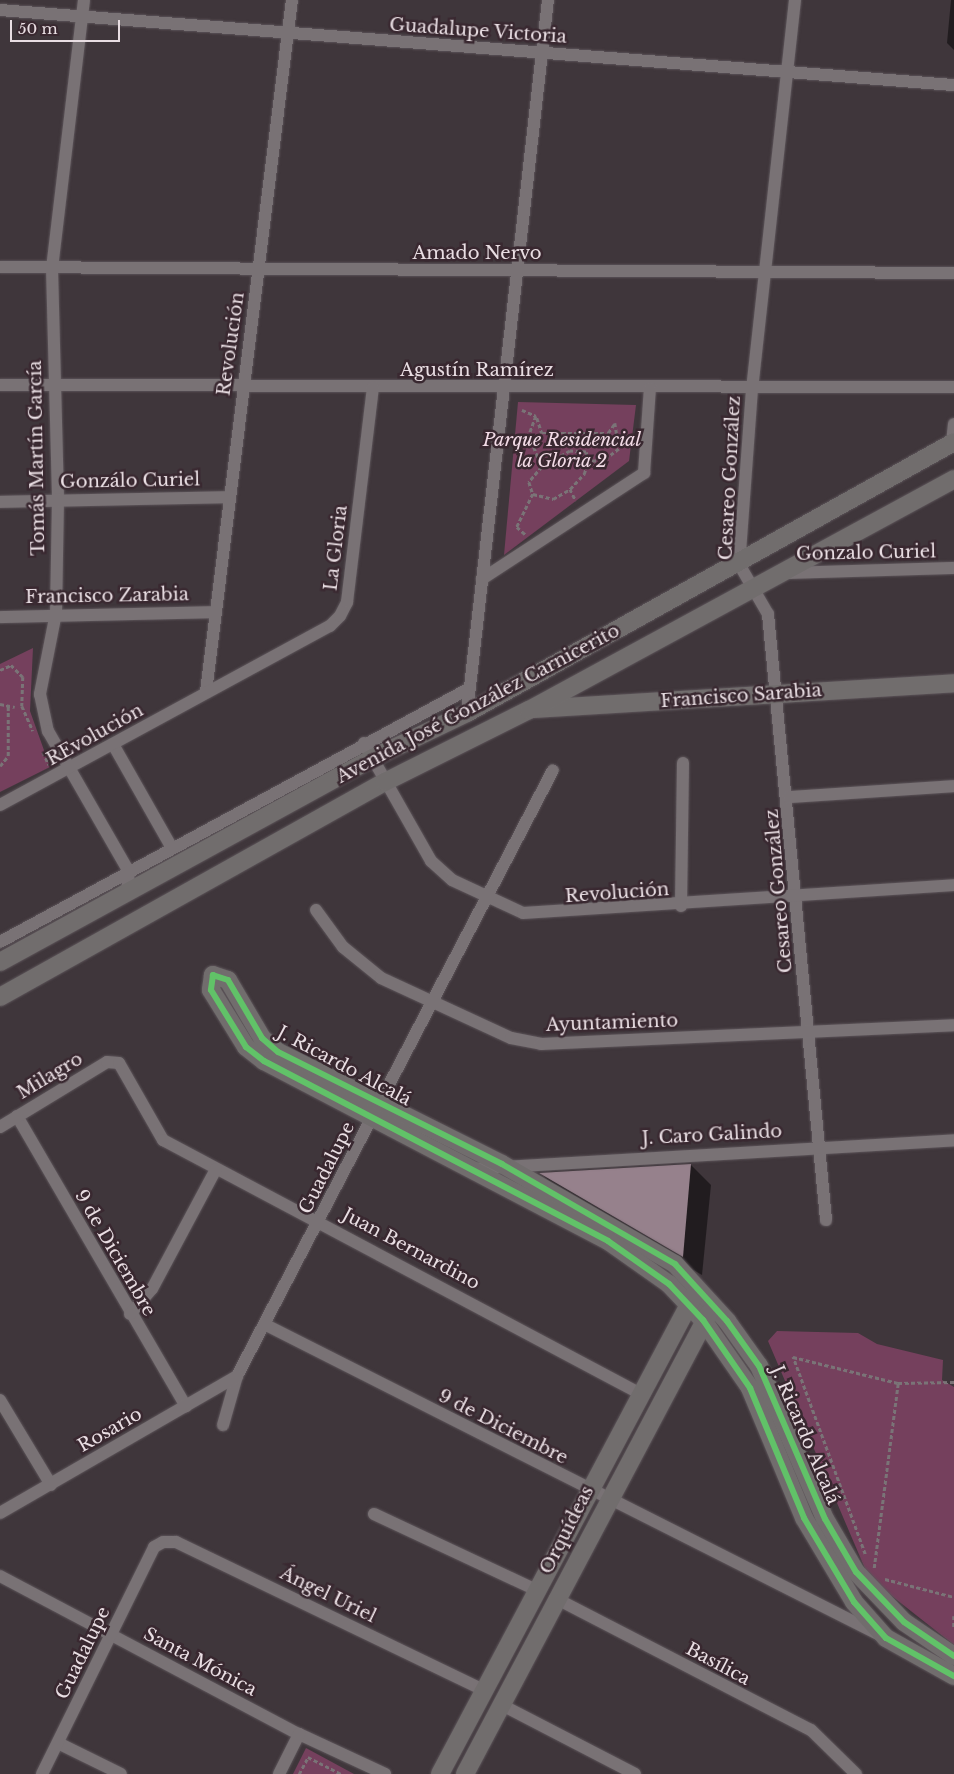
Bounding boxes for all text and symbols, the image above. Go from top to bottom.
scale bar [12,10,122,42]
street label: Guadalupe Victoria [388,14,568,48]
text: 50 m [18,19,58,38]
street label: Amado Nervo [412,242,542,264]
street label: Revolución [213,291,249,397]
street label: Agustín Ramírez [400,359,554,381]
street label: Tomás Martín García [24,360,50,556]
street label: Cesareo González [715,395,745,561]
park label: Parque Residencial la Gloria 2 [483,430,641,472]
street label: Gonzálo Curiel [60,469,200,493]
street label: La Gloria [320,504,352,592]
street label: Gonzalo Curiel [796,541,936,565]
street label: Francisco Zarabia [25,584,189,608]
street label: Avenida José González Carnicerito [333,620,623,788]
street label: Francisco Sarabia [660,680,822,712]
street label: REvolución [43,700,147,770]
street label: Cesareo González [761,808,797,974]
street label: Revolución [564,879,670,907]
street label: Ayuntamiento [546,1010,678,1036]
street label: J. Ricardo Alcalá [273,1021,415,1111]
street label: Milagro [13,1048,87,1104]
street label: Guadalupe [295,1118,359,1218]
street label: J. Caro Galindo [641,1121,783,1149]
street label: 9 de Diciembre [70,1186,160,1320]
street label: Juan Bernardino [339,1204,483,1294]
street label: J. Ricardo Alcalá [766,1362,844,1508]
street label: 9 de Diciembre [435,1385,571,1469]
street label: Rosario [74,1403,146,1457]
street label: Orquídeas [536,1482,598,1578]
street label: Ángel Uriel [276,1562,380,1628]
street label: Guadalupe [51,1603,115,1703]
street label: Santa Mónica [140,1623,260,1701]
street label: Basílica [682,1638,754,1690]

